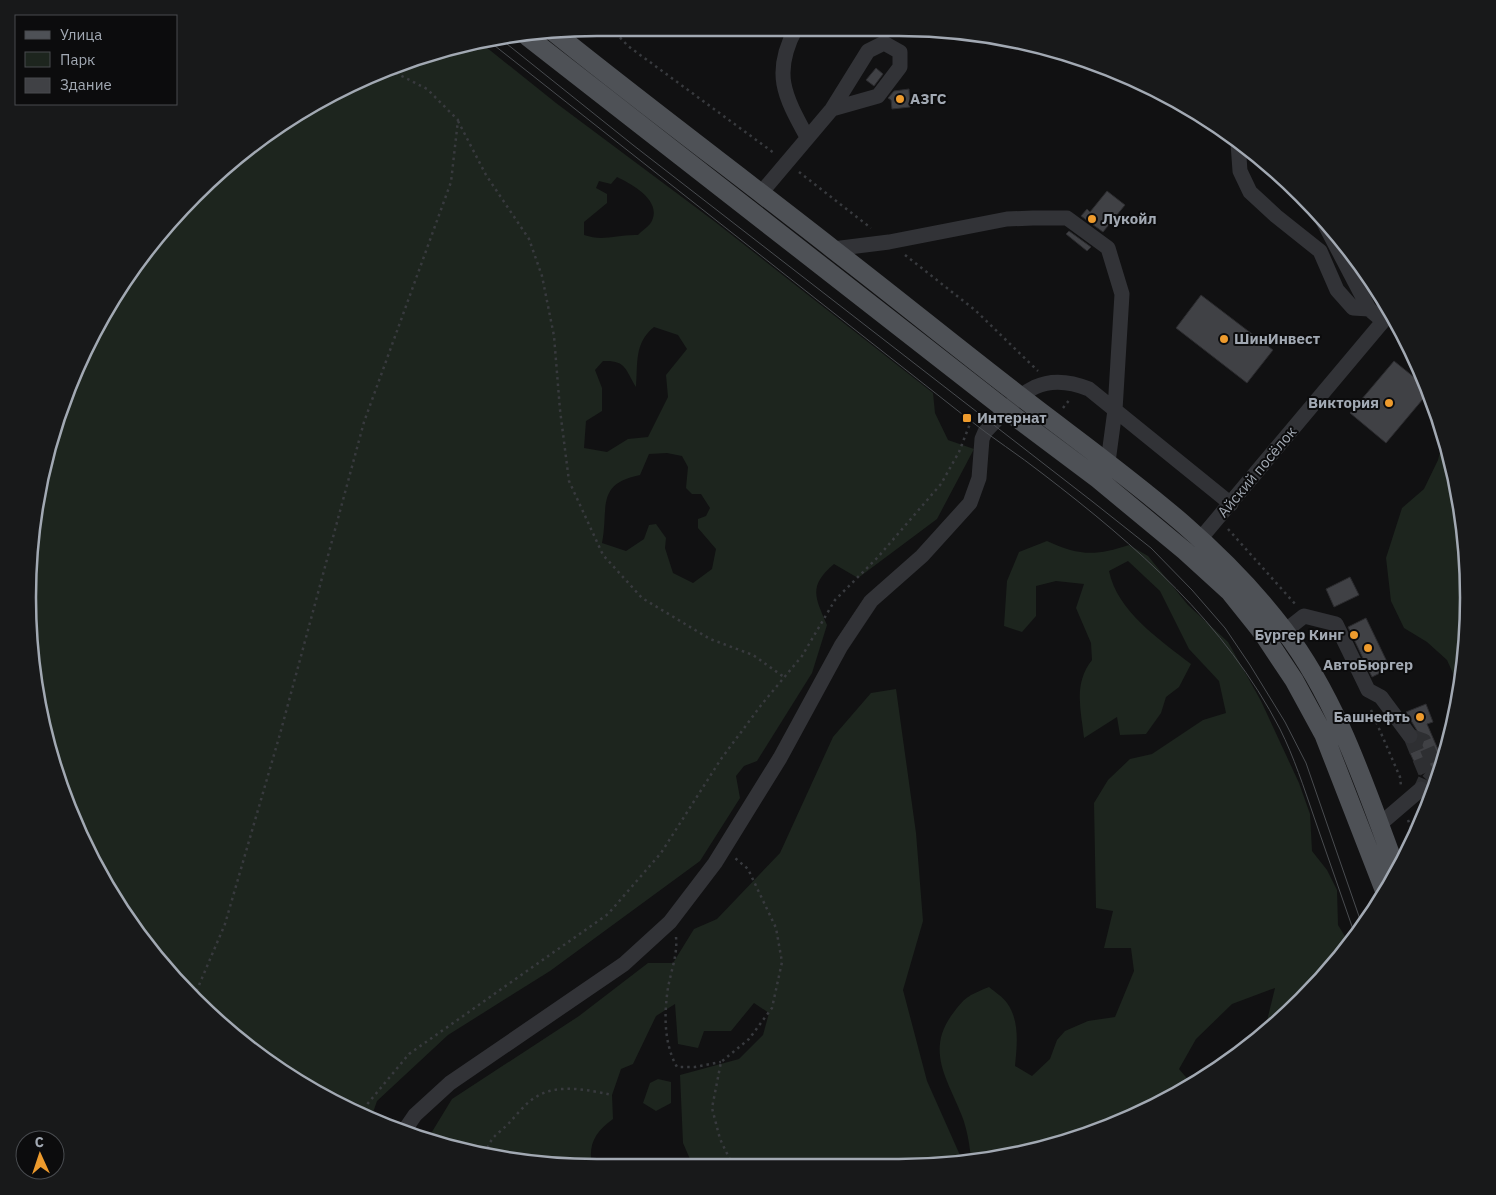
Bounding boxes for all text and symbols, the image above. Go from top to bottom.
legend [15,15,178,105]
text: Улица [60,25,102,44]
text: Парк [60,50,95,69]
text: Здание [60,75,112,94]
place label: АЗГС [910,89,947,108]
marker: АЗГС [894,93,906,105]
place label: Лукойл [1102,209,1157,228]
marker: Лукойл [1086,213,1098,225]
place label: ШинИнвест [1234,329,1321,348]
marker: ШинИнвест [1218,333,1230,345]
place label: Виктория [1308,393,1379,412]
marker: Виктория [1383,397,1395,409]
place label: Интернат [977,408,1047,427]
marker: Интернат [961,412,973,424]
street label: Айский посёлок [1213,422,1300,521]
place label: Бургер Кинг [1254,625,1344,644]
marker: Бургер Кинг [1348,629,1360,641]
marker: АвтоБюргер [1362,642,1374,654]
place label: АвтоБюргер [1323,655,1413,674]
place label: Башнефть [1334,707,1411,726]
marker: Башнефть [1414,711,1426,723]
north arrow [15,1130,65,1180]
text: С [34,1133,44,1151]

